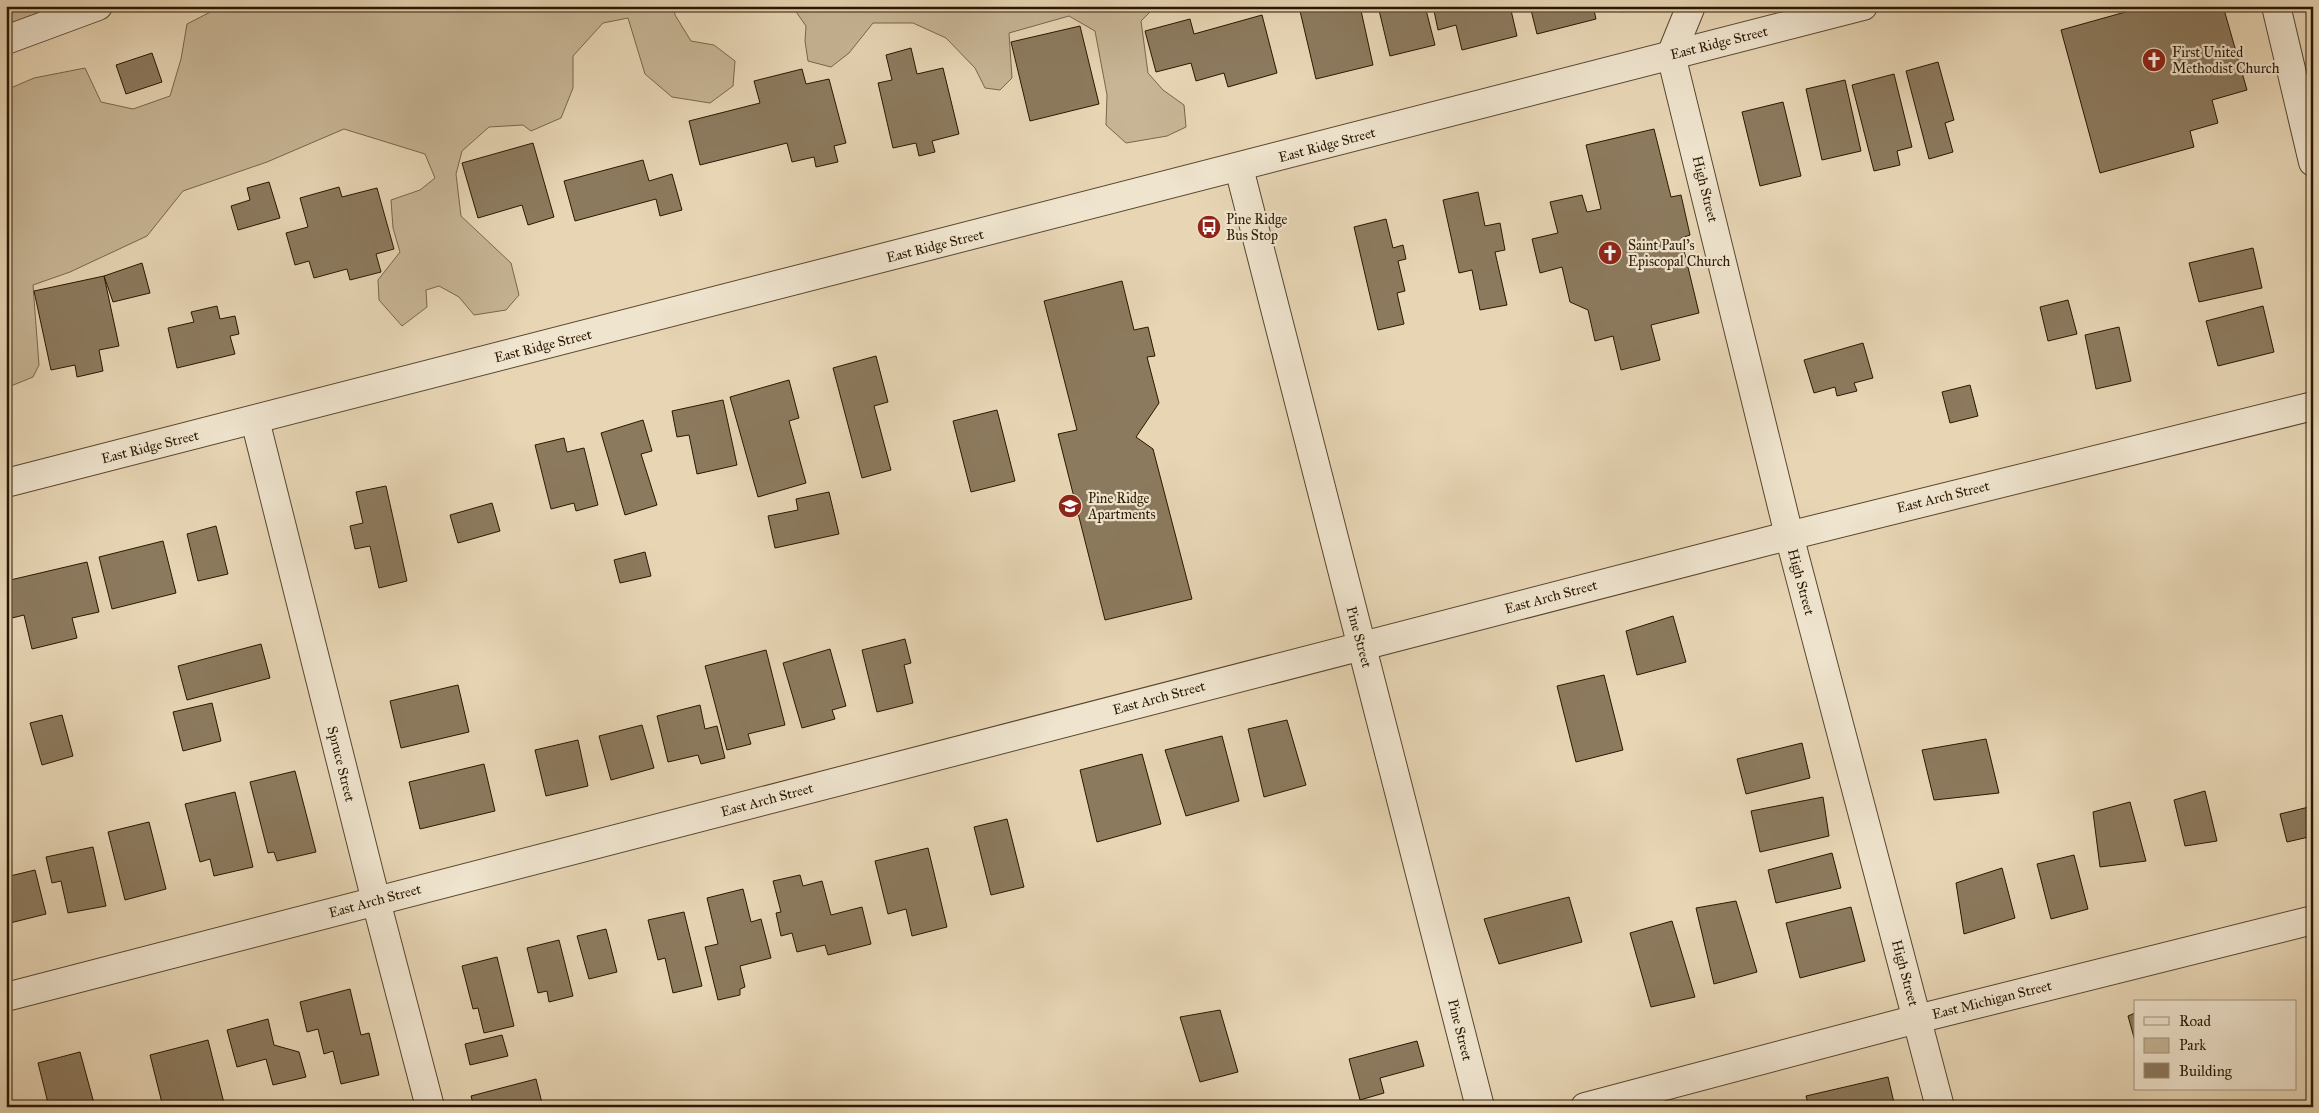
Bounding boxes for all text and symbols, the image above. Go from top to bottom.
street label: East Ridge Street [1668,23,1770,63]
place label: First United Methodist Church [2172,44,2280,77]
church icon: First United Methodist Church [2141,47,2167,73]
street label: East Ridge Street [1277,124,1377,166]
street label: High Street [1689,154,1721,224]
place label: Pine Ridge Bus Stop [1226,211,1287,244]
bus stop icon: Pine Ridge Bus Stop [1196,214,1222,240]
street label: East Ridge Street [884,226,986,266]
place label: Saint Paul's Episcopal Church [1628,237,1731,270]
church icon: Saint Paul's Episcopal Church [1597,240,1623,266]
street label: East Ridge Street [492,326,594,366]
street label: East Ridge Street [99,427,201,467]
street label: East Arch Street [1895,477,1991,517]
place label: Pine Ridge Apartments [1087,490,1156,523]
school or university icon: Pine Ridge Apartments [1057,493,1083,519]
street label: High Street [1784,547,1818,617]
street label: East Arch Street [1503,576,1599,618]
street label: Pine Street [1343,604,1375,670]
street label: East Arch Street [1111,677,1207,719]
street label: Spruce Street [323,724,359,804]
street label: East Arch Street [719,779,815,821]
street label: East Arch Street [327,880,423,922]
street label: High Street [1888,938,1922,1008]
street label: East Michigan Street [1930,977,2054,1023]
street label: Pine Street [1444,997,1476,1063]
legend [2134,1000,2296,1090]
text: Road [2179,1012,2211,1030]
text: Park [2179,1036,2206,1054]
text: Building [2179,1062,2233,1080]

